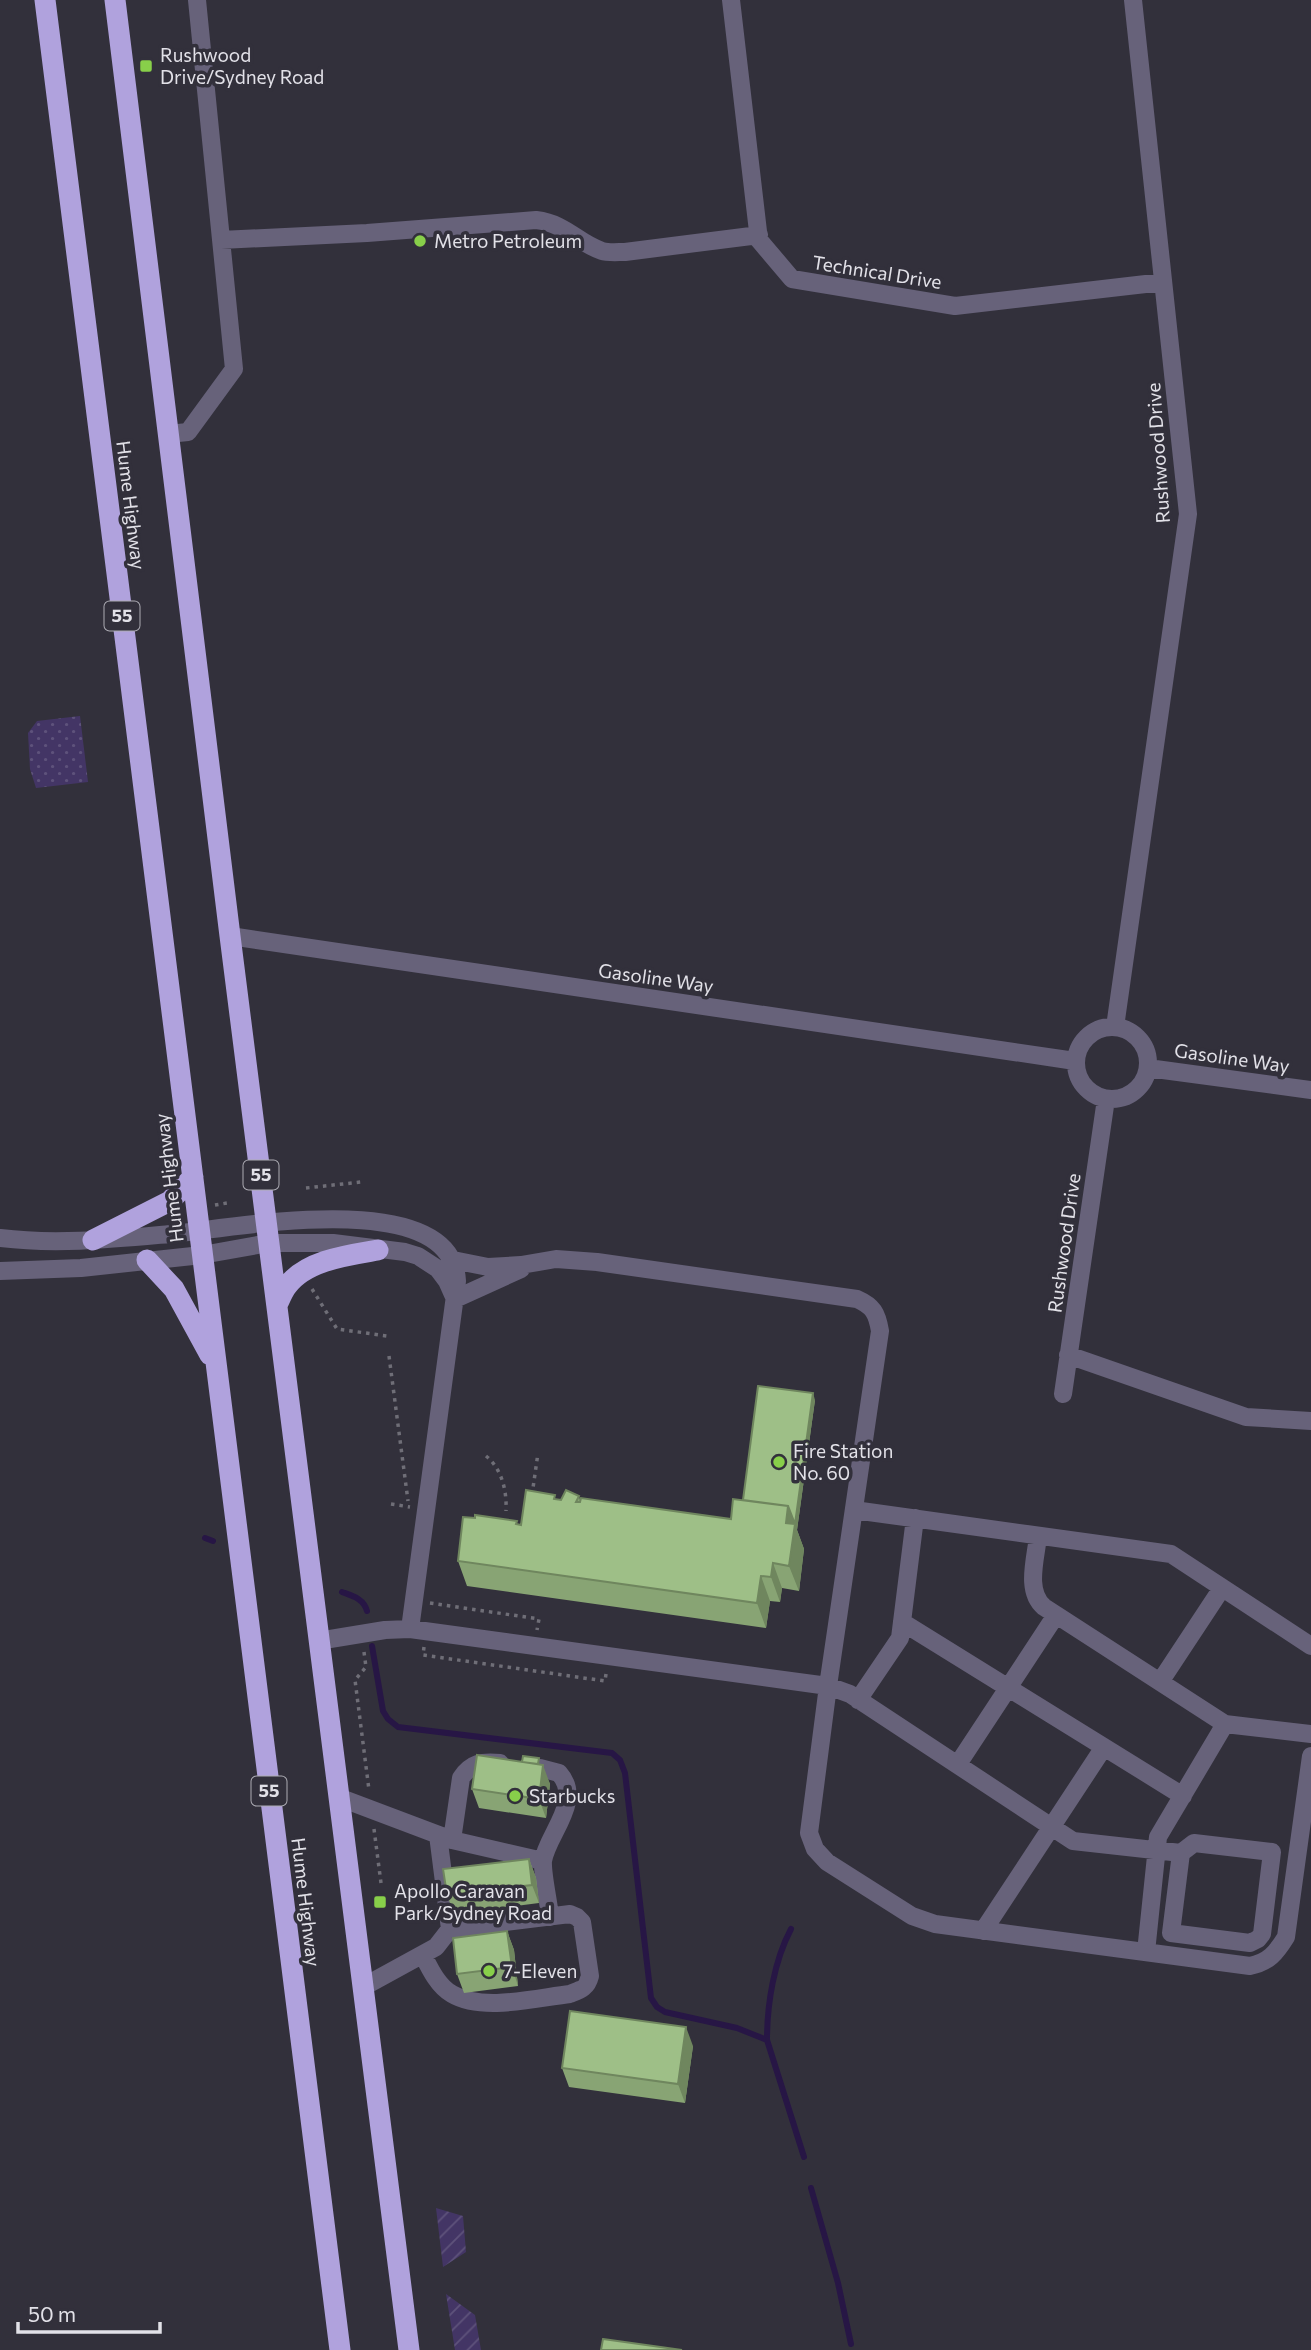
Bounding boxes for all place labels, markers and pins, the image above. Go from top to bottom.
place label: Rushwood Drive/Sydney Road [160,43,324,88]
marker: Rushwood Drive/Sydney Road [138,58,154,74]
place label: Metro Petroleum [434,229,582,252]
marker: Metro Petroleum [412,233,428,249]
place label: Fire Station No. 60 [793,1439,893,1484]
marker: Fire Station No. 60 [771,1454,787,1470]
place label: Starbucks [529,1784,615,1807]
marker: Starbucks [507,1788,523,1804]
place label: Apollo Caravan Park/Sydney Road [394,1879,552,1924]
marker: Apollo Caravan Park/Sydney Road [372,1894,388,1910]
place label: 7-Eleven [503,1959,577,1982]
marker: 7-Eleven [481,1963,497,1979]

